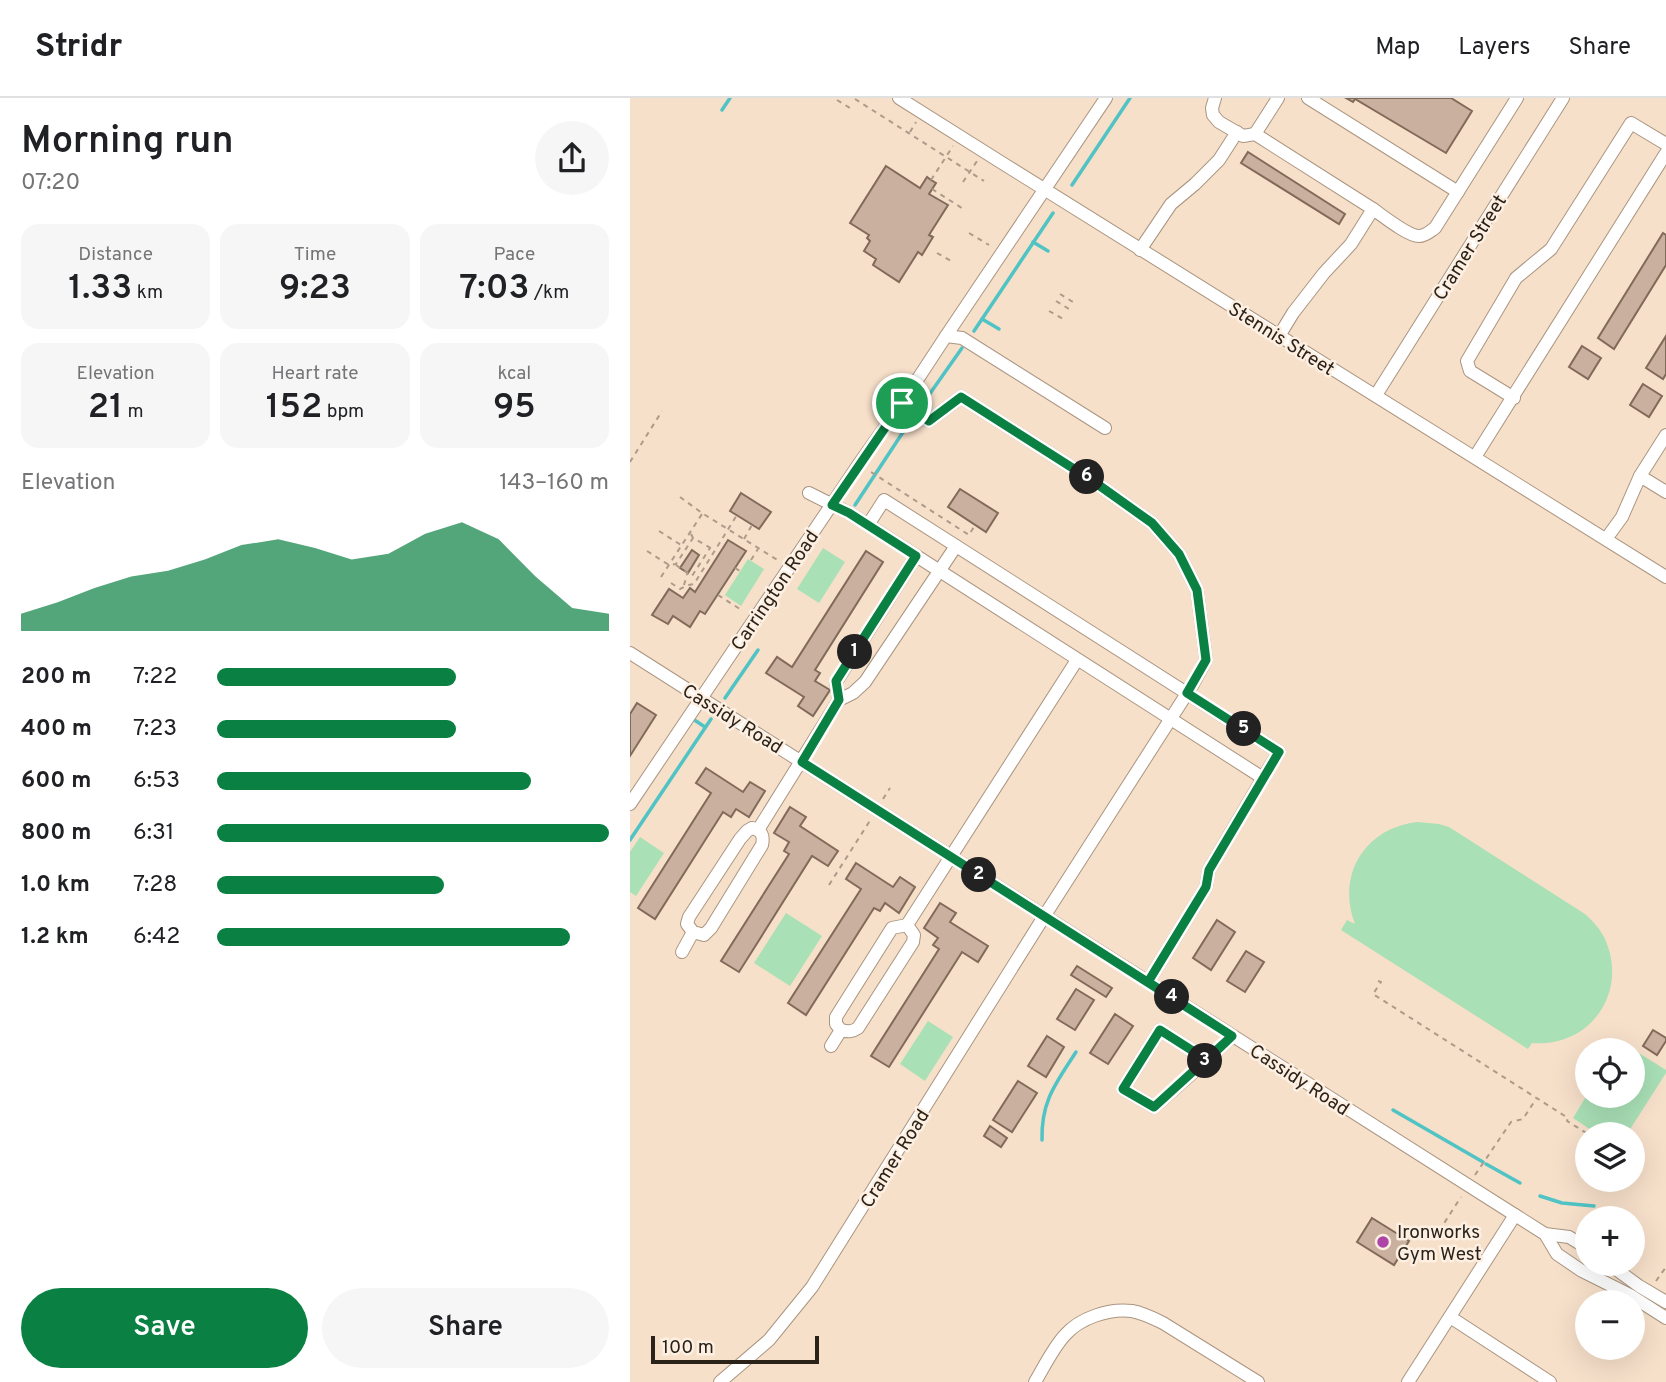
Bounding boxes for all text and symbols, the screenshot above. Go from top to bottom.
text: Stridr [35,27,122,69]
text: Map [1375,33,1420,63]
text: Layers [1458,33,1530,63]
text: Share [1568,33,1631,63]
text: Morning run [21,118,234,167]
button: share [535,121,609,195]
text: 07:20 [21,169,80,198]
street label: Cramer Street [1429,191,1513,306]
text: Distance [78,243,153,267]
text: Time [294,243,336,267]
text: Pace [493,243,535,267]
text: 1.33 [68,267,132,311]
text: 9:23 [279,267,351,311]
text: 7:03 [459,267,530,311]
text: km [132,281,163,305]
text: /km [530,281,569,305]
street label: Stennis Street [1223,298,1339,382]
text: Elevation [77,362,155,386]
text: Heart rate [272,362,358,386]
text: kcal [497,362,531,386]
pin [872,373,932,433]
icon: arrive [883,384,921,422]
text: 21 [88,386,123,430]
text: 152 [266,386,322,430]
text: 95 [493,386,536,430]
text: m [123,400,143,424]
text: bpm [322,400,364,424]
pin: 6 [1070,460,1105,494]
text: 6 [1081,464,1092,488]
text: Elevation [21,469,116,498]
text: 143–160 m [499,469,609,498]
street label: Carrington Road [726,526,825,656]
pin: 1 [838,634,873,670]
text: 1 [851,639,858,663]
text: 200 m [21,663,91,692]
text: 7:22 [133,663,177,692]
street label: Cassidy Road [677,679,787,760]
pin: 5 [1226,712,1262,746]
text: 400 m [21,715,92,744]
text: 7:23 [133,715,177,744]
text: 5 [1238,716,1249,740]
text: 600 m [21,767,91,796]
text: 6:53 [133,767,180,796]
text: 800 m [21,819,91,848]
text: 6:31 [133,819,174,848]
pin: 2 [962,858,996,892]
text: 2 [973,862,984,886]
text: 1.0 km [21,871,90,900]
text: 7:28 [133,871,177,900]
text: 1.2 km [21,923,89,952]
text: 6:42 [133,923,180,952]
pin: 4 [1154,979,1190,1014]
text: 4 [1165,984,1178,1008]
map controls [1575,1038,1645,1360]
button: locate [1575,1038,1645,1108]
street label: Cassidy Road [1245,1040,1353,1122]
pin: 3 [1188,1044,1222,1079]
text: 3 [1199,1048,1210,1072]
street label: Cramer Road [856,1105,936,1213]
button: layers [1575,1122,1645,1192]
button: + [1575,1206,1645,1276]
place label: Ironworks Gym West [1397,1221,1482,1267]
marker: Ironworks Gym West [1375,1234,1391,1250]
button: Save [21,1288,308,1368]
button: Share [322,1288,609,1368]
button: − [1575,1290,1645,1360]
scale bar [651,1333,819,1365]
text: 100 m [662,1336,714,1360]

